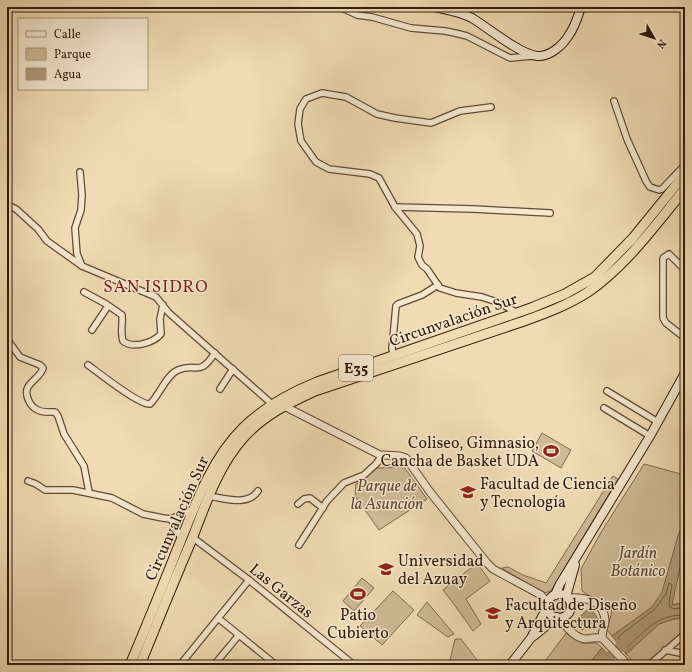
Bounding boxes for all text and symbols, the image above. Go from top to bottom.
legend [18,18,148,90]
north arrow [634,18,674,58]
text: Calle [54,27,81,43]
text: N [652,36,669,51]
text: Parque [54,47,91,63]
text: Agua [54,67,81,83]
district label: SAN ISIDRO [103,276,209,299]
street label: Circunvalación Sur [387,289,521,353]
road number: E35 [339,355,373,381]
place label: Coliseo, Gimnasio, Cancha de Basket UDA [381,433,539,473]
sports icon: Coliseo, Gimnasio, Cancha de Basket UDA [542,442,560,460]
street label: Circunvalación Sur [141,453,215,585]
place label: Facultad de Ciencia y Tecnología [480,474,615,514]
park label: Parque de la Asunción [351,476,423,516]
school or university icon: Facultad de Ciencia y Tecnología [459,483,477,501]
park label: Jardín Botánico [611,543,666,583]
place label: Universidad del Azuay [398,551,483,591]
street label: Las Garzas [244,559,317,624]
school or university icon: Universidad del Azuay [377,560,395,578]
sports icon: Patio Cubierto [349,585,367,603]
place label: Facultad de Diseño y Arquitectura [505,595,637,635]
school or university icon: Facultad de Diseño y Arquitectura [484,604,502,622]
place label: Patio Cubierto [327,605,389,645]

